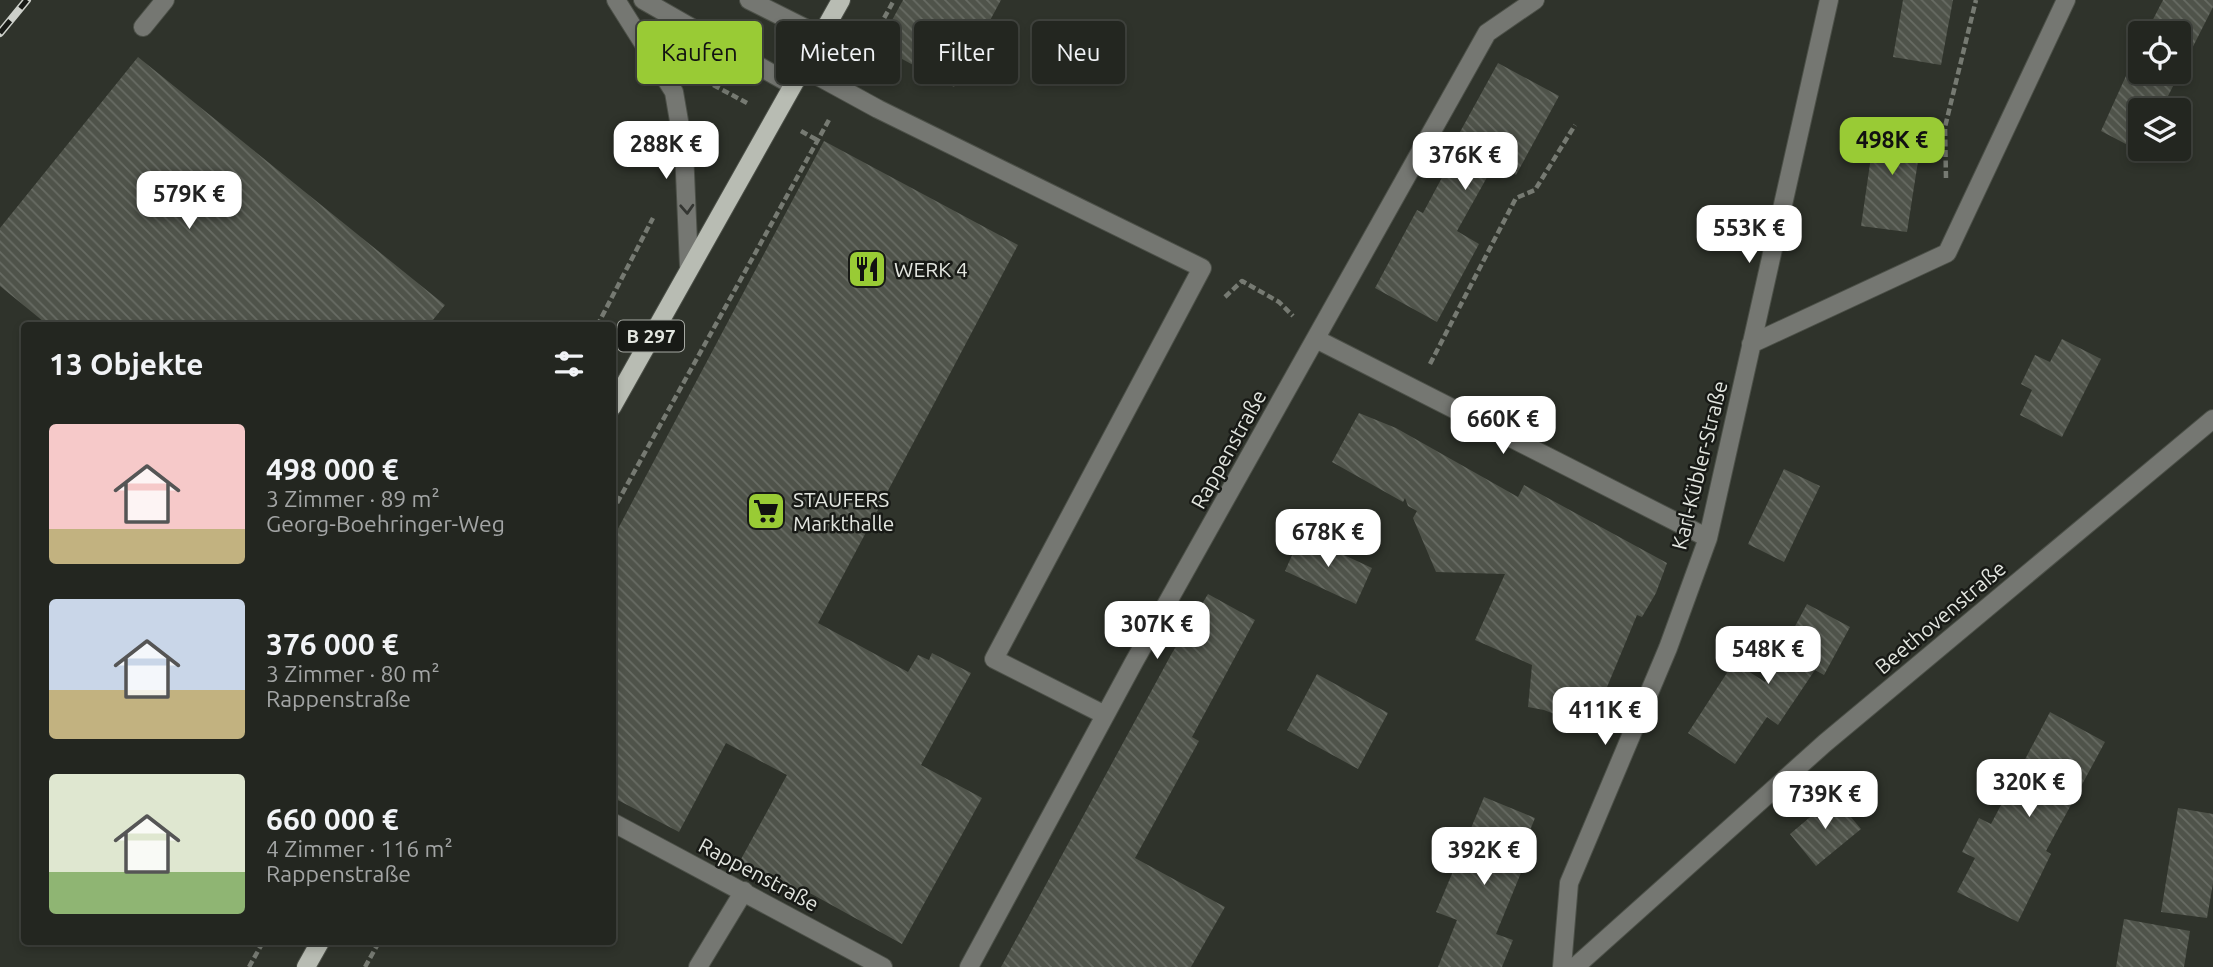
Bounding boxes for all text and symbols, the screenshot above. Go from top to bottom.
chip: Kaufen [637,21,762,84]
chip: Mieten [776,21,900,84]
chip: Filter [914,21,1018,84]
chip: Neu [1032,21,1125,84]
map controls [2128,21,2191,161]
button: locate [2128,21,2191,84]
button: layers [2128,98,2191,161]
pin: 498K € [1835,118,1949,177]
pin: 288K € [609,122,723,181]
text: 498K € [1856,127,1928,152]
text: 288K € [630,131,702,156]
pin: 376K € [1408,132,1522,192]
text: 376K € [1429,142,1501,167]
pin: 579K € [132,172,246,231]
text: 579K € [153,181,225,206]
one-way arrow [679,203,694,214]
pin: 553K € [1692,205,1806,265]
text: 553K € [1713,215,1785,240]
restaurant icon: WERK 4 [846,248,888,290]
place label: WERK 4 [894,257,968,281]
road number: B 297 [618,320,684,352]
icon: filters [550,345,588,383]
text: 13 Objekte [49,347,204,381]
street label: Karl-Kübler-Straße [1666,378,1732,552]
street label: Rappenstraße [1185,385,1271,513]
pin: 660K € [1446,396,1560,456]
text: 660K € [1467,406,1539,431]
icon: home [105,452,189,536]
text: 498 000 € [266,452,399,486]
text: 3 Zimmer · 89 m² [266,486,440,511]
place label: STAUFERS Markthalle [793,487,894,535]
supermarket icon: STAUFERS Markthalle [745,490,787,532]
pin: 678K € [1271,510,1385,569]
text: Georg-Boehringer-Weg [266,511,505,536]
text: 678K € [1292,519,1364,544]
street label: Beethovenstraße [1870,555,2010,679]
pin: 307K € [1100,602,1214,661]
text: 307K € [1121,611,1193,636]
pin: 548K € [1711,626,1825,686]
icon: home [105,627,189,711]
text: 376 000 € [266,627,399,661]
text: 548K € [1732,636,1804,661]
text: 3 Zimmer · 80 m² [266,661,440,686]
text: Rappenstraße [266,686,411,711]
pin: 411K € [1548,688,1662,747]
text: 411K € [1569,697,1641,722]
pin: 320K € [1972,760,2086,819]
text: 320K € [1993,769,2065,794]
pin: 739K € [1768,772,1882,831]
text: 739K € [1789,781,1861,806]
icon: home [105,802,189,886]
text: 660 000 € [266,802,399,836]
pin: 392K € [1427,828,1541,887]
street label: Rappenstraße [695,832,823,916]
text: 4 Zimmer · 116 m² [266,836,453,861]
text: 392K € [1448,837,1520,862]
text: Rappenstraße [266,861,411,886]

